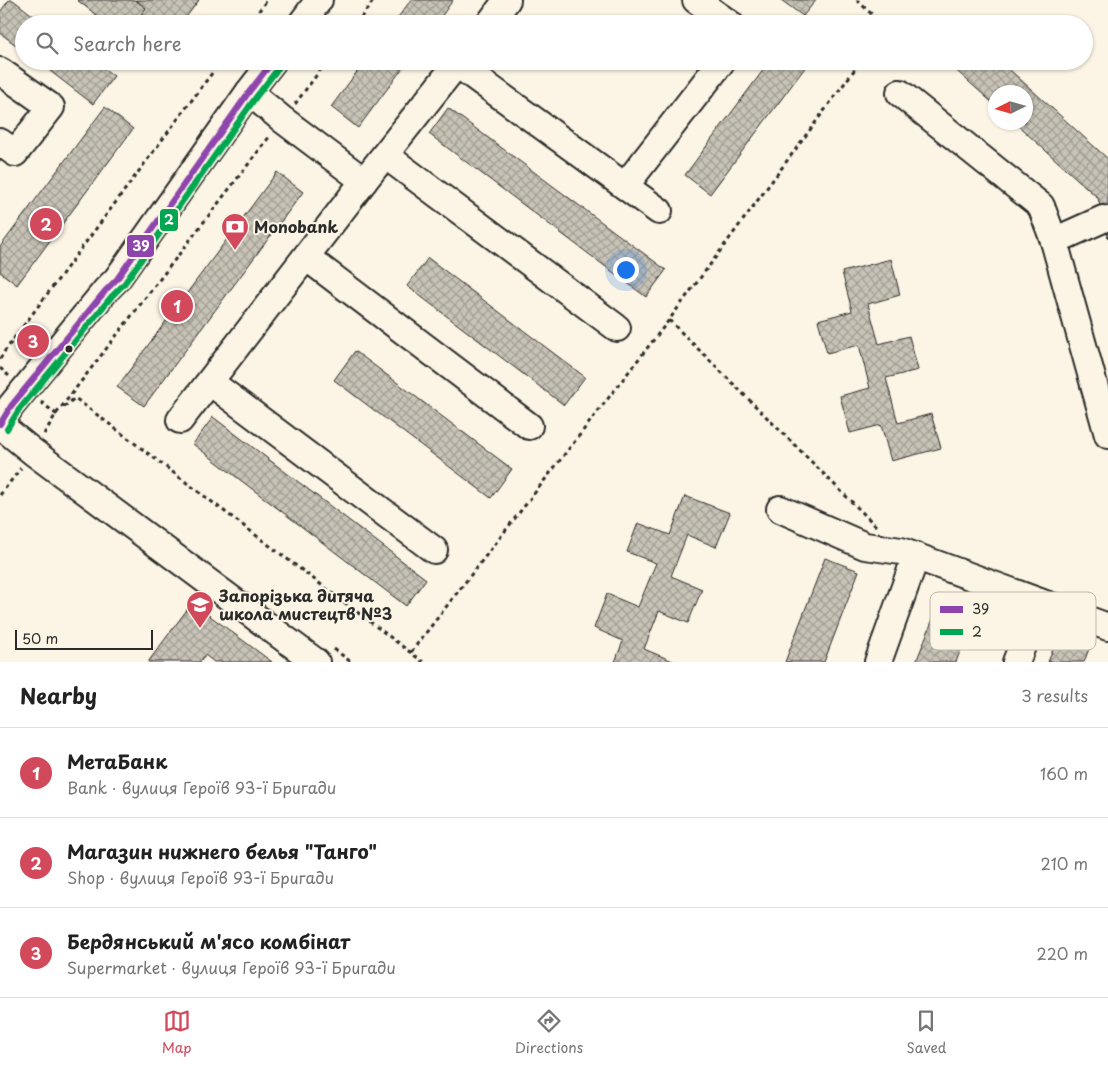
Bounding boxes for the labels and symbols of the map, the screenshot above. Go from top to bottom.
north arrow [988,85,1033,130]
pin: 2 [30,205,62,243]
line badge: 2 [159,208,179,232]
text: 2 [164,209,174,230]
bank icon: Monobank [220,212,250,251]
place label: Monobank [254,214,338,238]
line badge: 39 [126,234,155,258]
text: 39 [132,235,150,256]
your location [613,257,639,283]
pin: 1 [161,287,193,325]
pin: 3 [17,322,49,360]
unlabelled marker [64,344,74,354]
place label: Запорізька дитяча школа мистецтв №3 [218,583,392,625]
school or university icon: Запорізька дитяча школа мистецтв №3 [185,590,215,629]
legend [930,592,1096,650]
text: 39 [972,598,989,619]
text: 2 [972,621,982,642]
scale bar [15,627,152,650]

